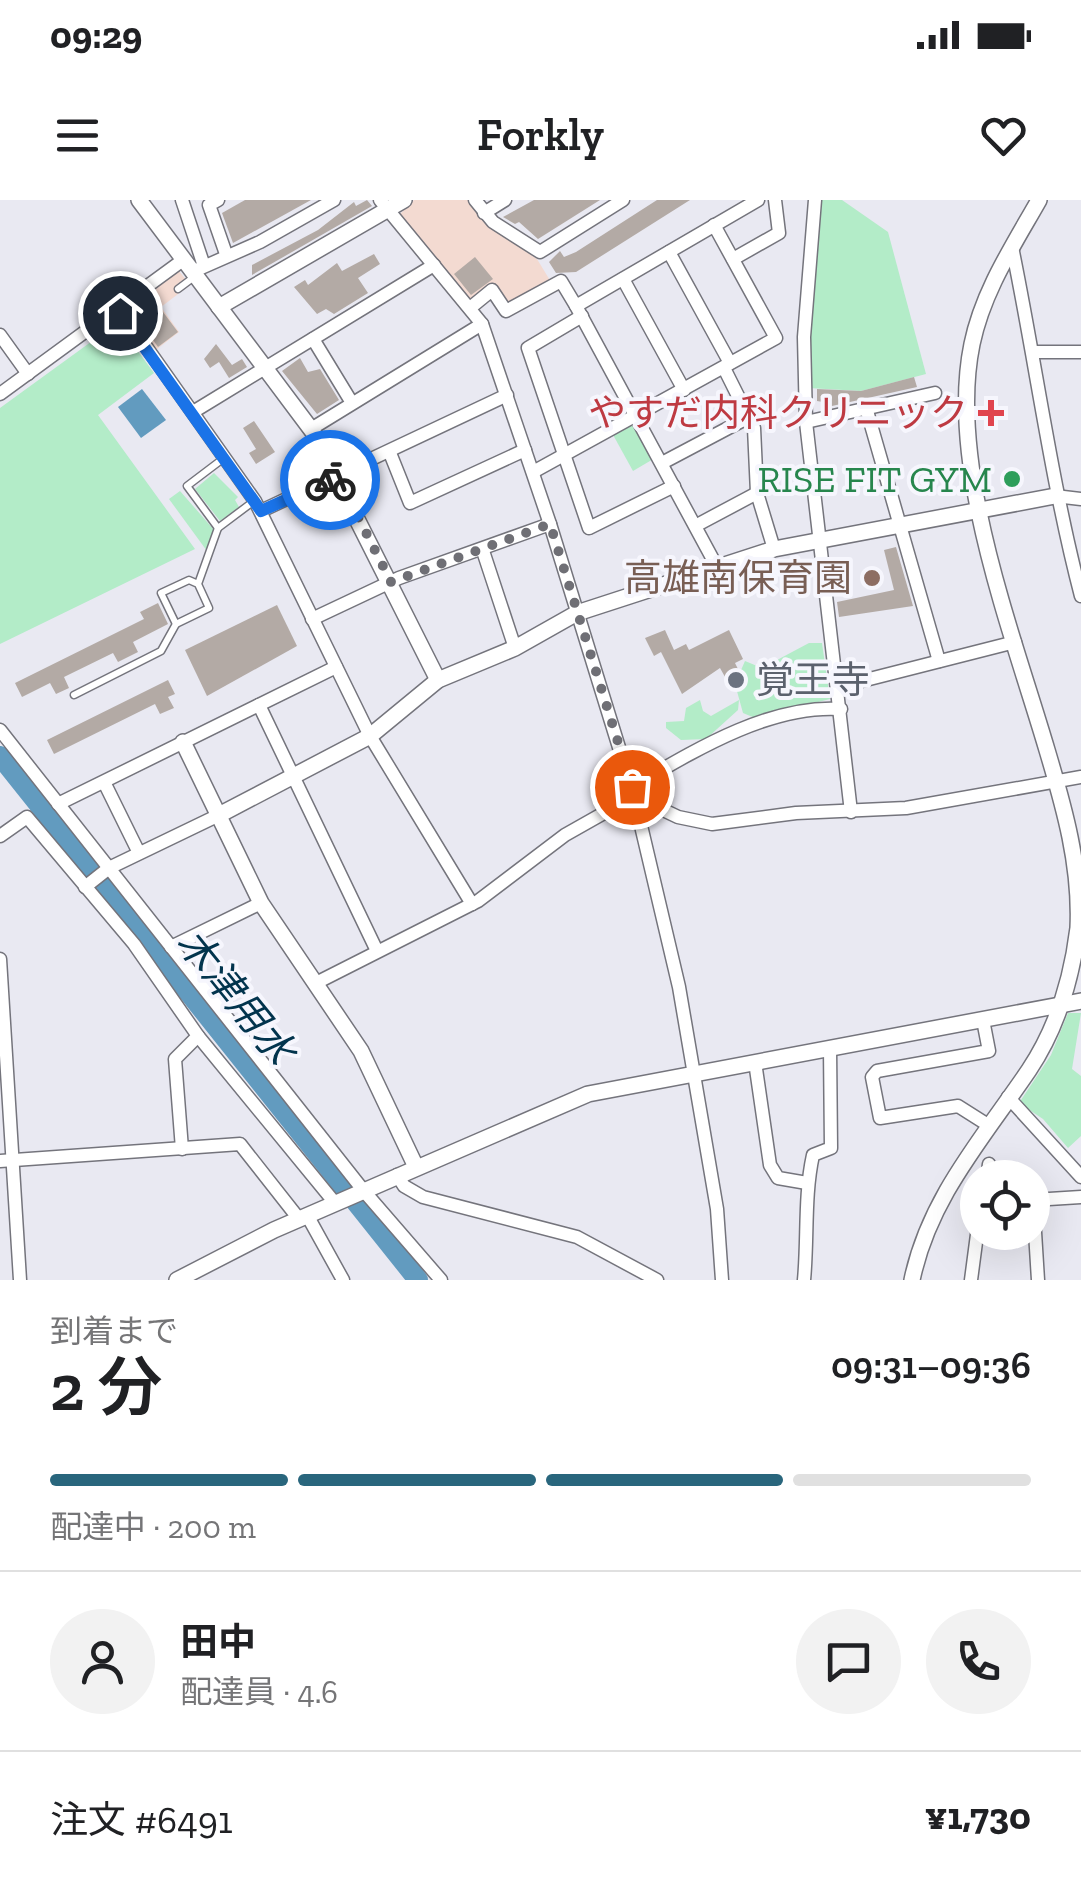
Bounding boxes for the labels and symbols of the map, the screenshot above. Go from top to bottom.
pin [78,271,163,356]
place label: やすだ内科クリニック [588,390,968,436]
marker: やすだ内科クリニック [978,400,1004,426]
courier [280,430,380,530]
place label: RISE FIT GYM [757,456,992,502]
marker: RISE FIT GYM [1001,468,1023,490]
place label: 高雄南保育園 [624,555,852,601]
marker: 高雄南保育園 [861,567,883,589]
place label: 覚王寺 [756,657,870,703]
marker: 覚王寺 [725,669,747,691]
pin [590,745,675,830]
water label: 木津用水 [167,919,308,1076]

